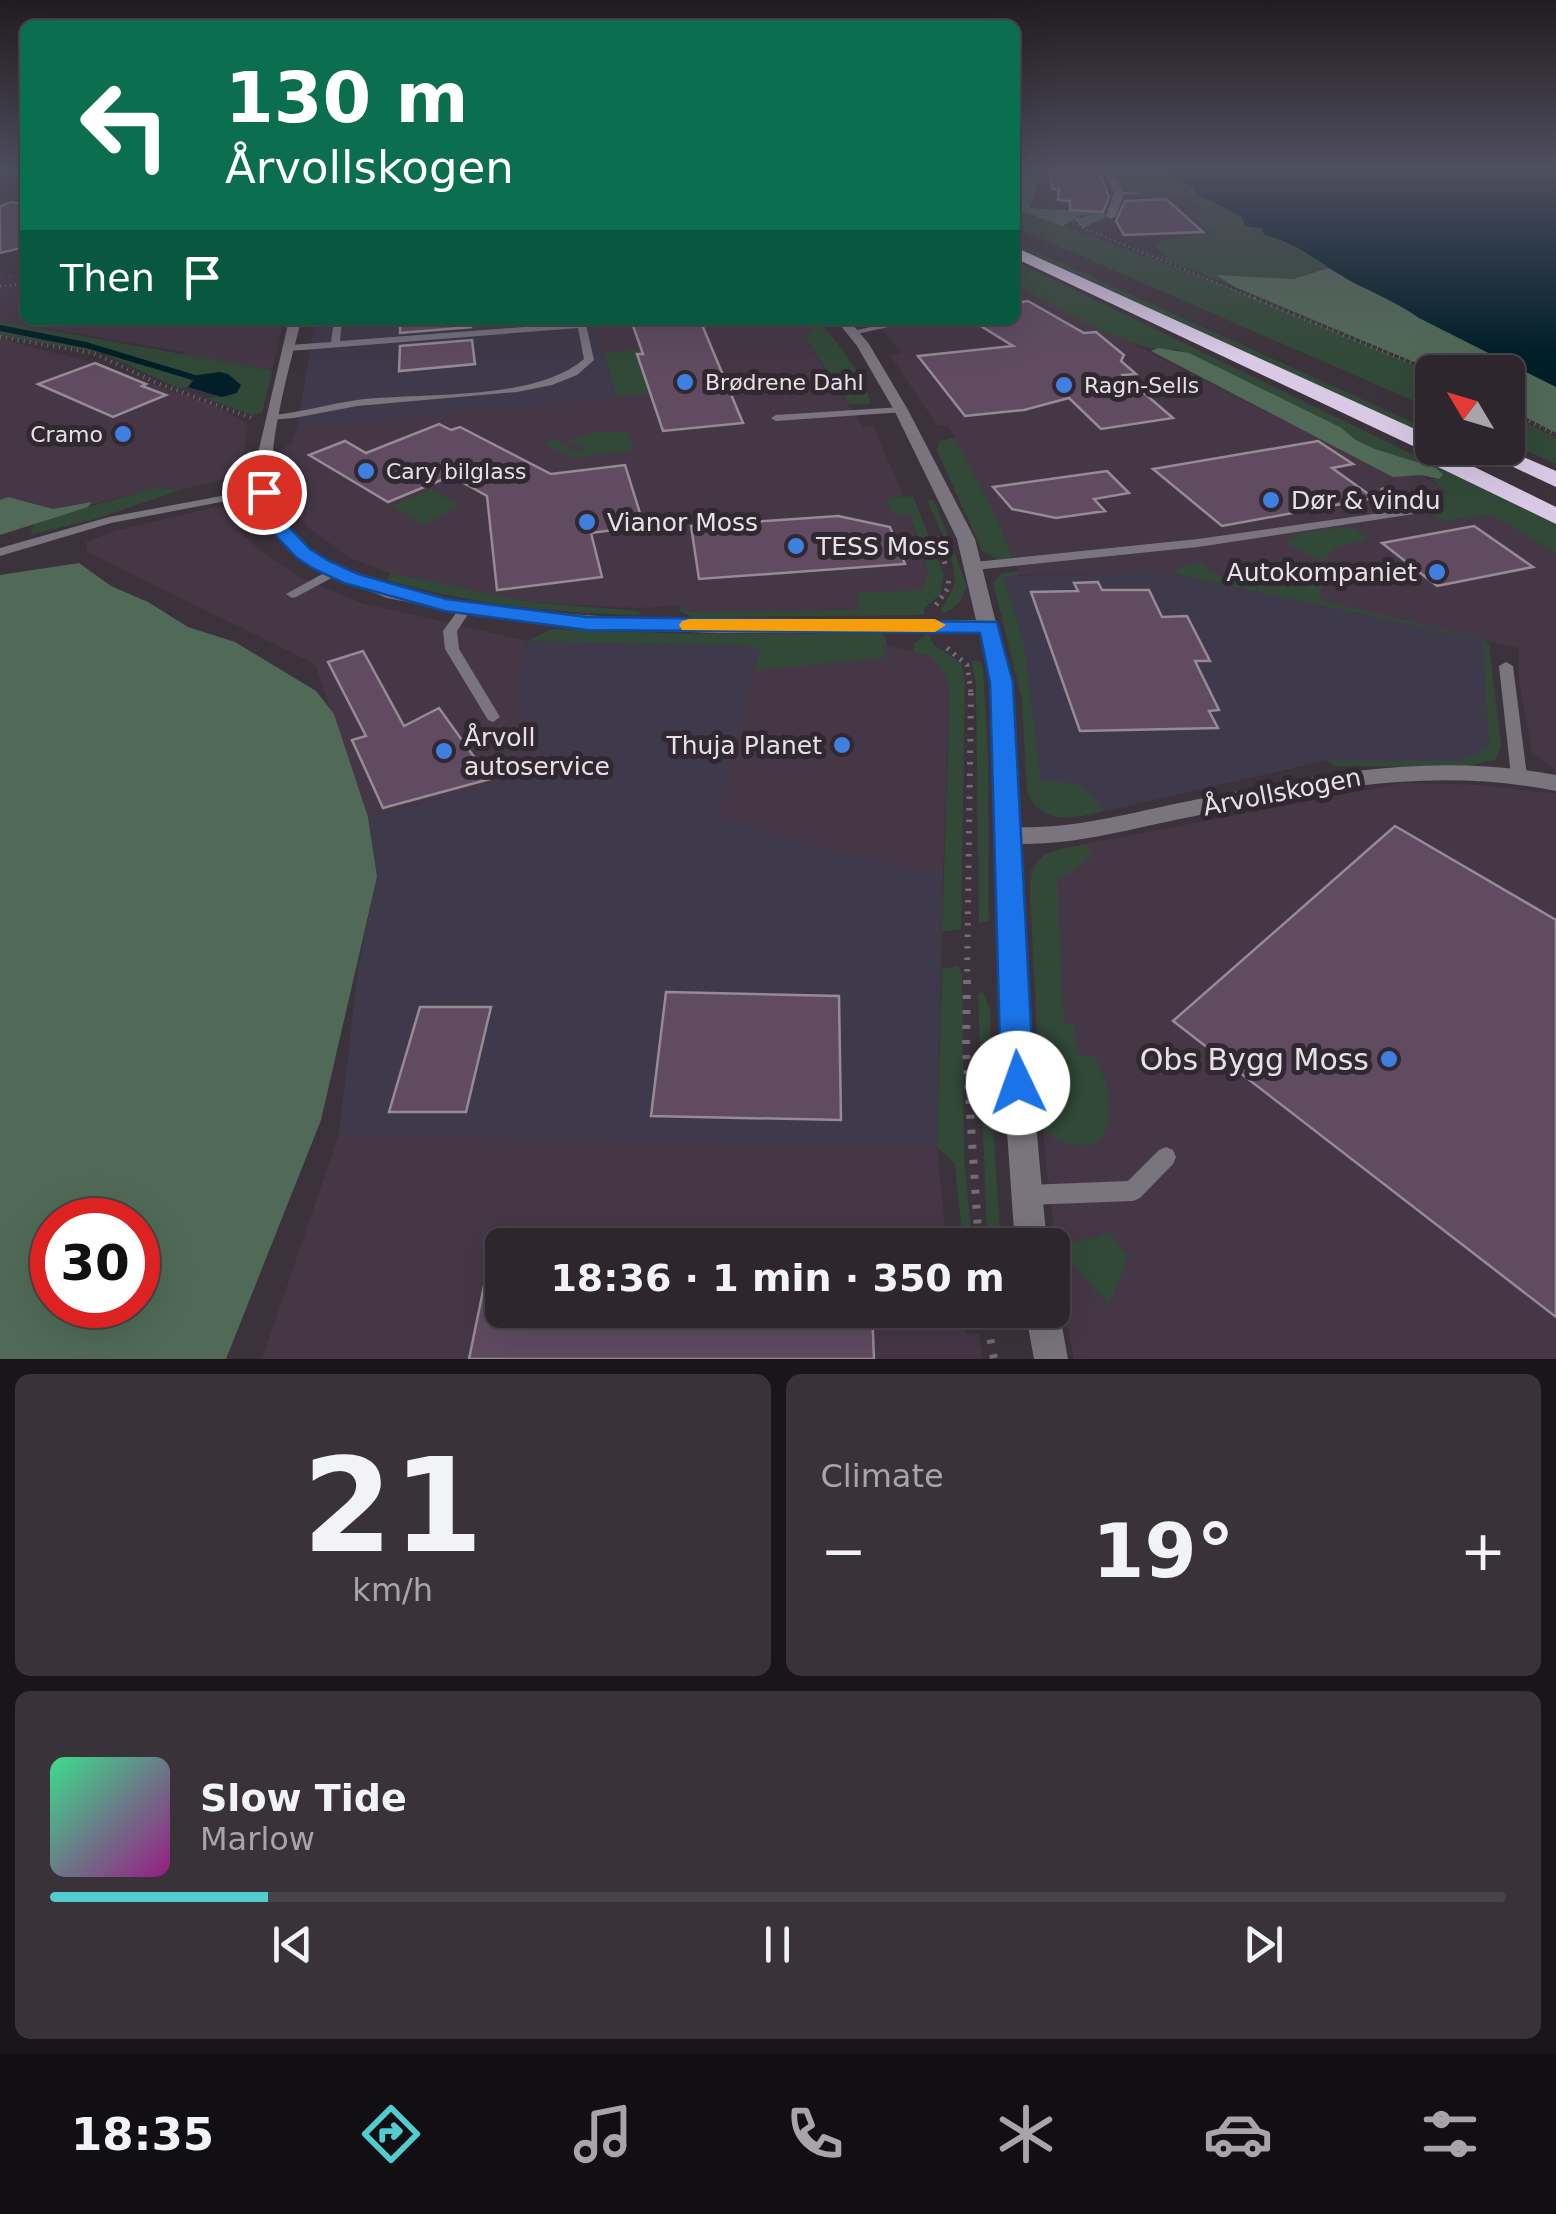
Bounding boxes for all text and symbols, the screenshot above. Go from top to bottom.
text: 130 m [225,57,468,139]
icon: left [60,60,190,190]
text: Årvollskogen [225,141,514,194]
icon: arrive [175,250,230,305]
text: Then [60,256,155,300]
north arrow [1415,355,1525,465]
map controls [1415,355,1525,465]
place label: Brødrene Dahl [705,370,864,395]
marker: Brødrene Dahl [674,371,696,393]
place label: Ragn-Sells [1084,373,1199,398]
marker: Ragn-Sells [1053,374,1075,396]
place label: Cramo [30,422,103,447]
marker: Cramo [112,423,134,445]
pin [222,450,307,535]
place label: Cary bilglass [386,459,527,484]
marker: Cary bilglass [355,460,377,482]
icon: arrive [237,465,292,520]
place label: Dør & vindu [1291,486,1441,515]
marker: Dør & vindu [1260,489,1282,511]
place label: Vianor Moss [607,508,758,537]
marker: Vianor Moss [576,511,598,533]
place label: TESS Moss [815,532,950,561]
marker: TESS Moss [785,535,807,557]
place label: Autokompaniet [1227,558,1417,587]
marker: Autokompaniet [1426,561,1448,583]
place label: Årvoll autoservice [464,723,610,781]
place label: Thuja Planet [665,731,822,760]
marker: Thuja Planet [831,734,853,756]
marker: Årvoll autoservice [433,740,455,762]
street label: Årvollskogen [1201,762,1363,822]
position arrow [966,1031,1070,1135]
place label: Obs Bygg Moss [1140,1042,1369,1077]
marker: Obs Bygg Moss [1378,1048,1400,1070]
speed limit sign: 30 [30,1198,160,1328]
text: 18:36 · 1 min · 350 m [550,1256,1005,1300]
text: 21 [302,1430,483,1582]
text: Climate [821,1457,944,1495]
text: 19° [1092,1507,1234,1595]
text: − [821,1519,867,1583]
text: + [1460,1519,1506,1583]
text: km/h [352,1571,433,1609]
text: Slow Tide [200,1776,407,1820]
text: Marlow [200,1820,315,1858]
icon: previous [265,1917,320,1972]
icon: pause [750,1917,805,1972]
icon: next [1236,1917,1291,1972]
icon: directions [356,2099,426,2169]
icon: music [568,2099,638,2169]
icon: phone [780,2099,850,2169]
icon: climate [991,2099,1061,2169]
icon: car [1203,2099,1273,2169]
icon: filters [1415,2099,1485,2169]
text: 18:35 [71,2108,214,2161]

